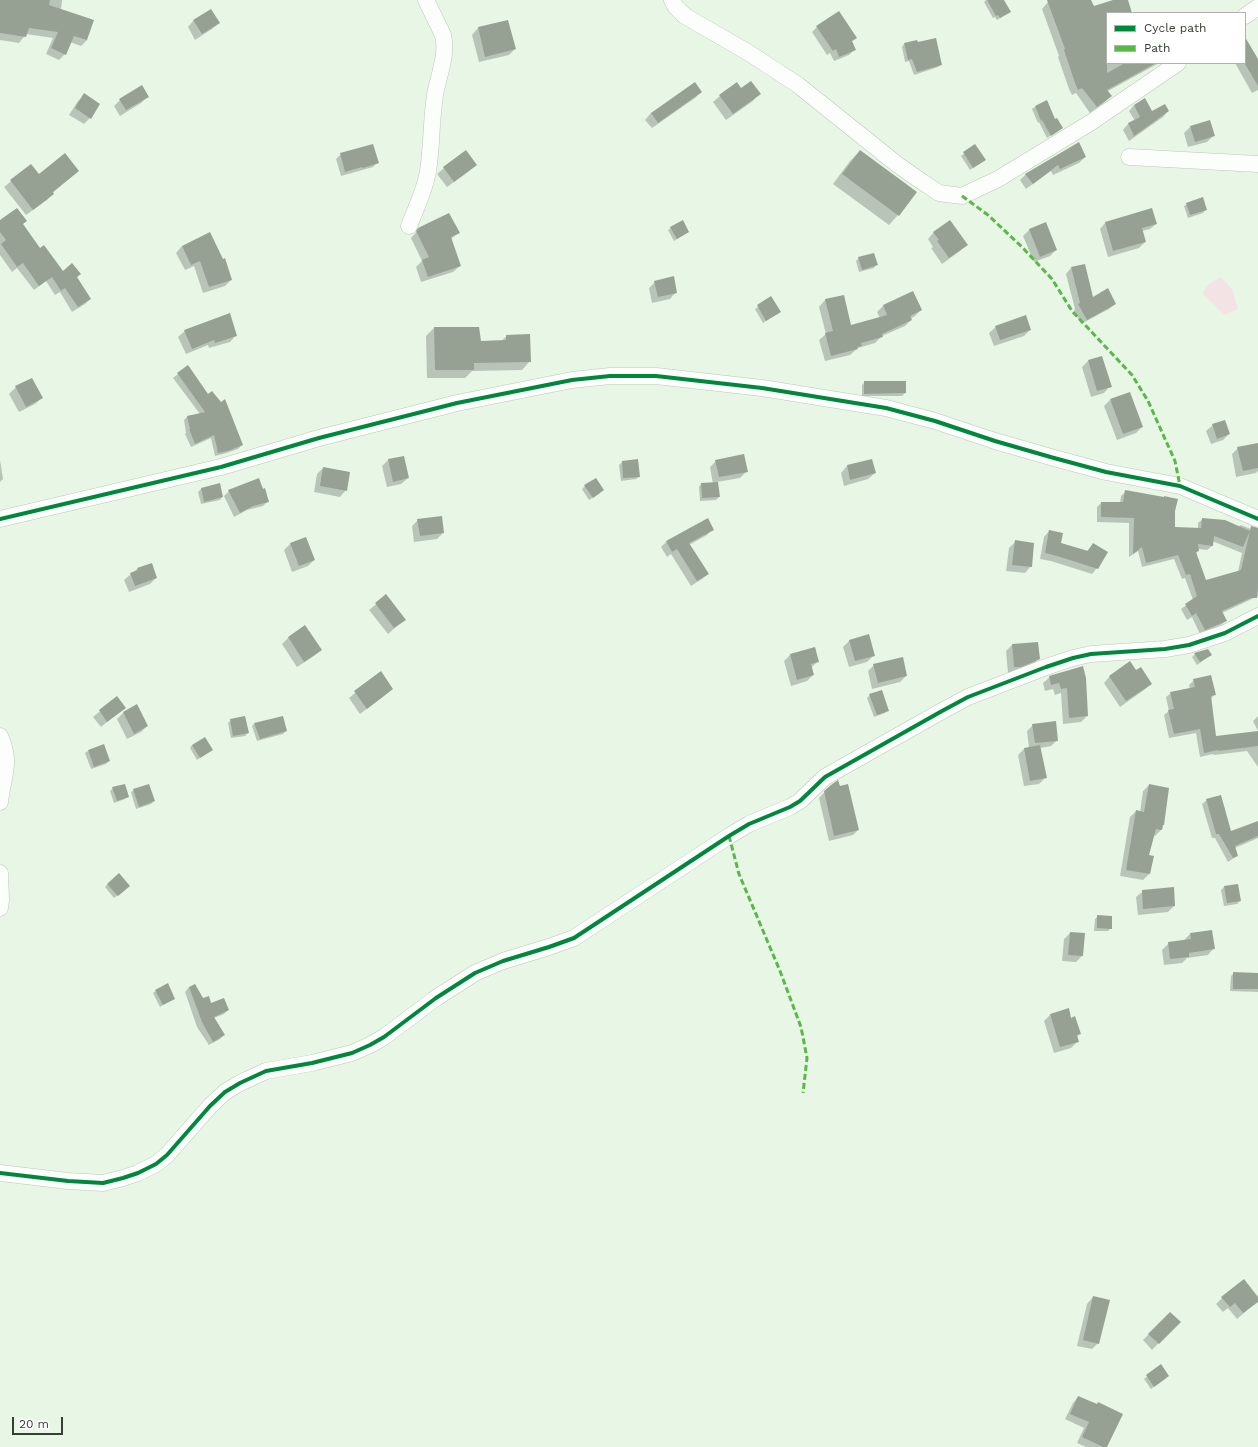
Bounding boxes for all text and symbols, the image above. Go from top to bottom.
legend [1106,12,1246,64]
text: Cycle path [1144,21,1206,35]
text: Path [1144,41,1170,55]
scale bar [14,1409,65,1435]
text: 20 m [19,1417,49,1431]

